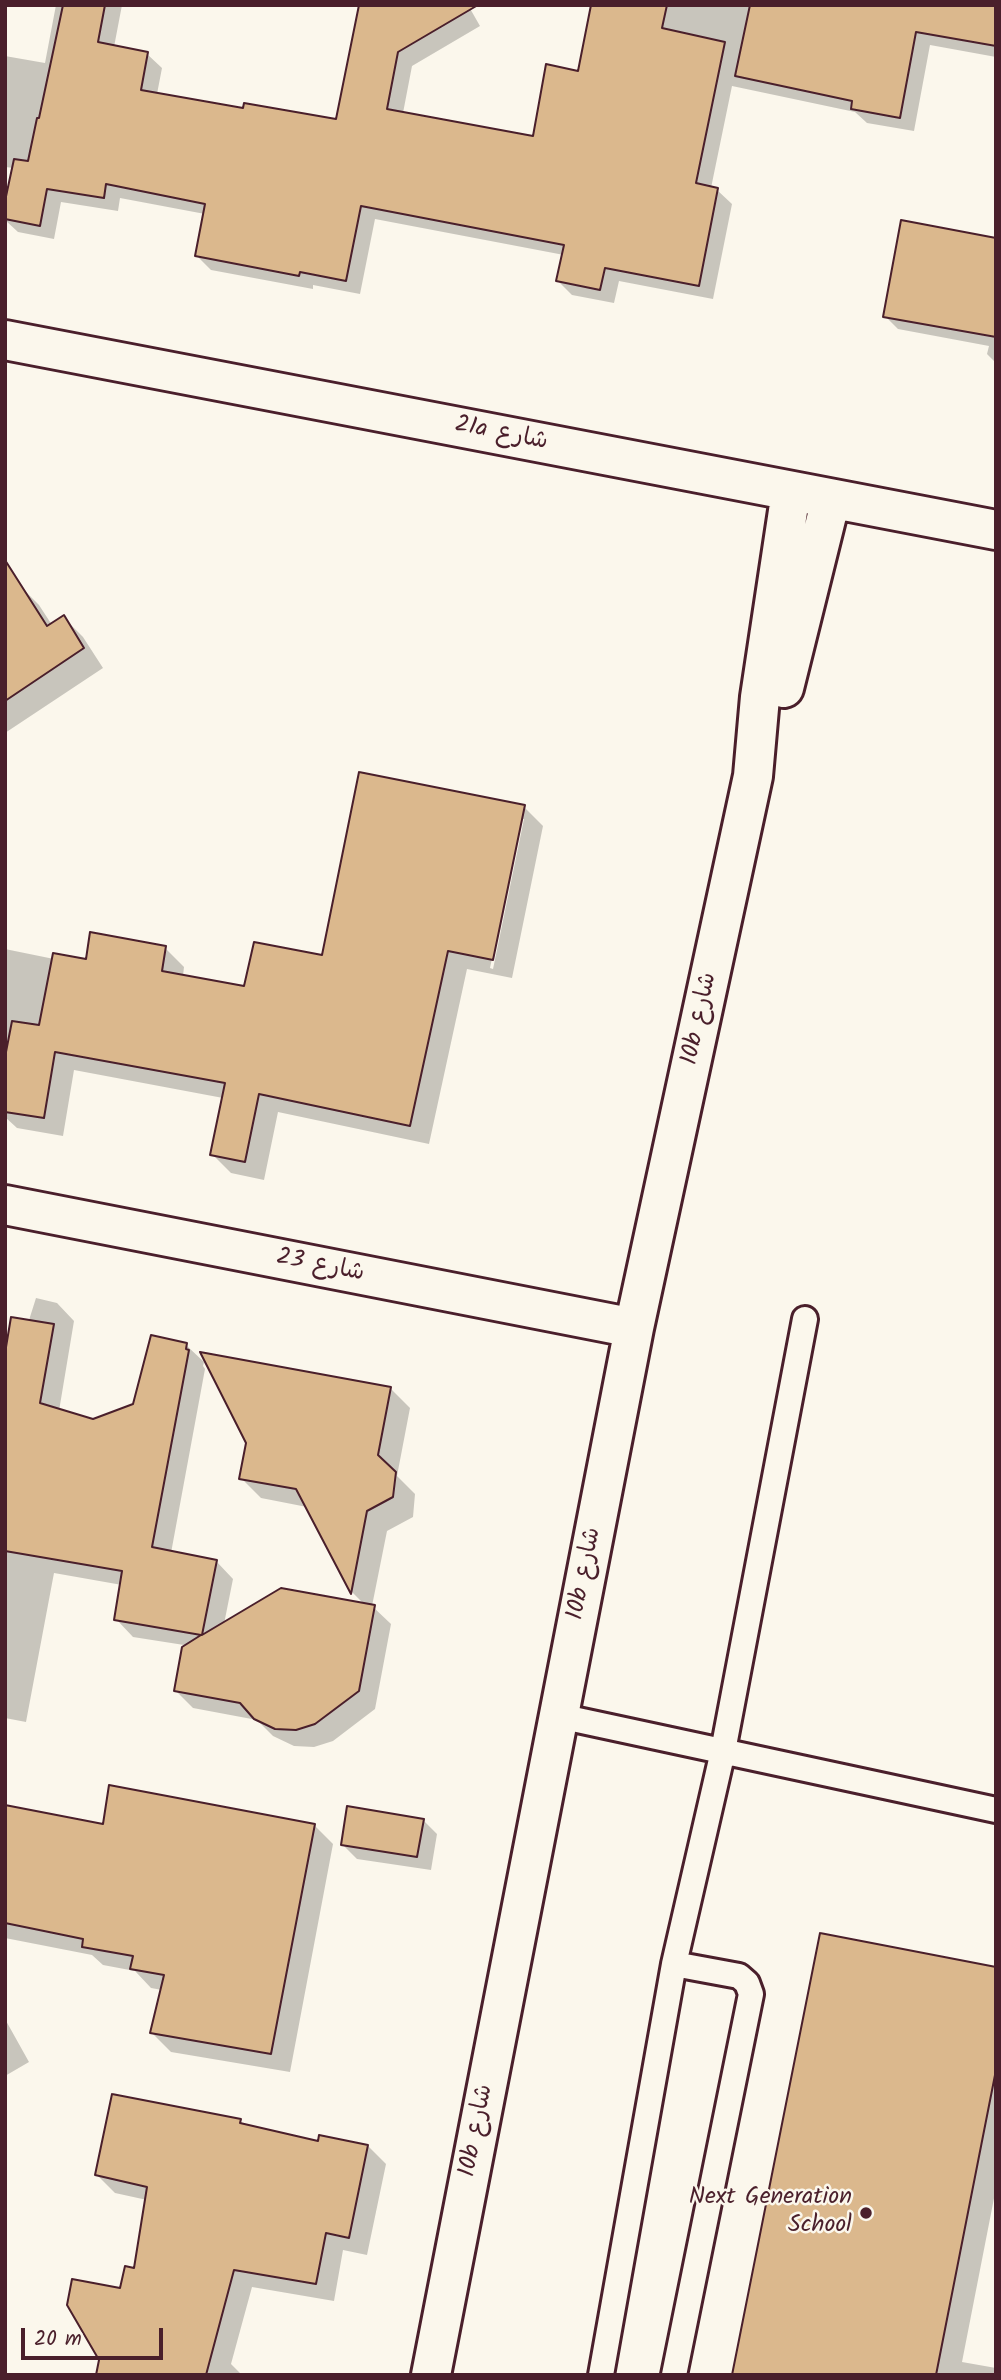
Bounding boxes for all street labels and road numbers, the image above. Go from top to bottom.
street label: 21a شارع [452,412,550,458]
street label: 10b شارع [677,970,725,1068]
street label: شارع 23 [273,1244,367,1290]
street label: 10b شارع [563,1525,609,1623]
street label: 10b شارع [455,2082,501,2180]

